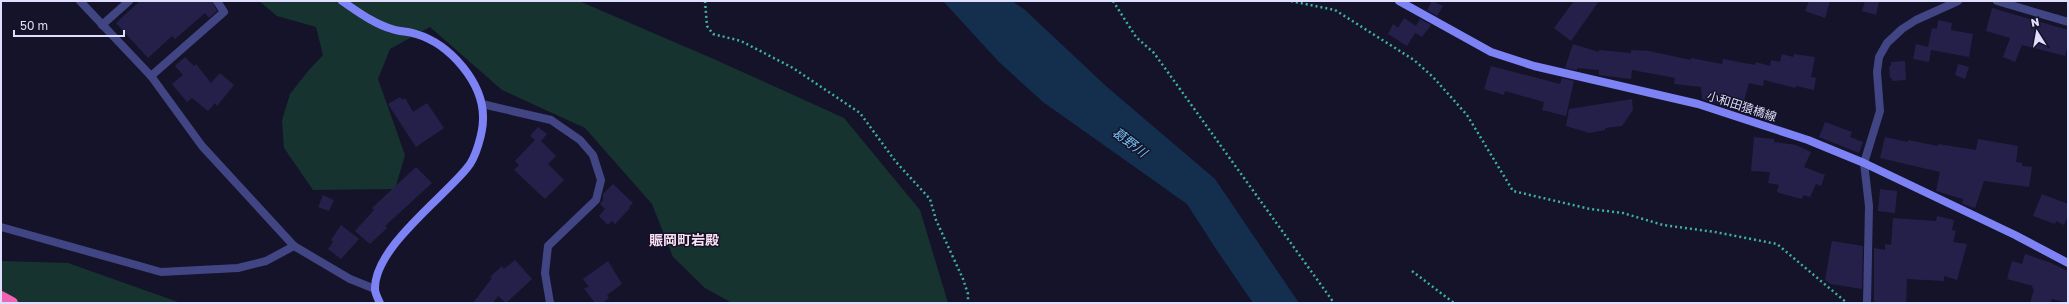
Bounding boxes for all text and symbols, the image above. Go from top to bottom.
scale bar [14,12,124,38]
north arrow [2017,12,2057,52]
text: N [2030,15,2040,29]
text: 50 m [20,18,48,33]
street label: 小和田猿橋線 [1705,88,1779,124]
water label: 葛野川 [1110,124,1152,161]
district label: 賑岡町岩殿 [649,231,719,248]

